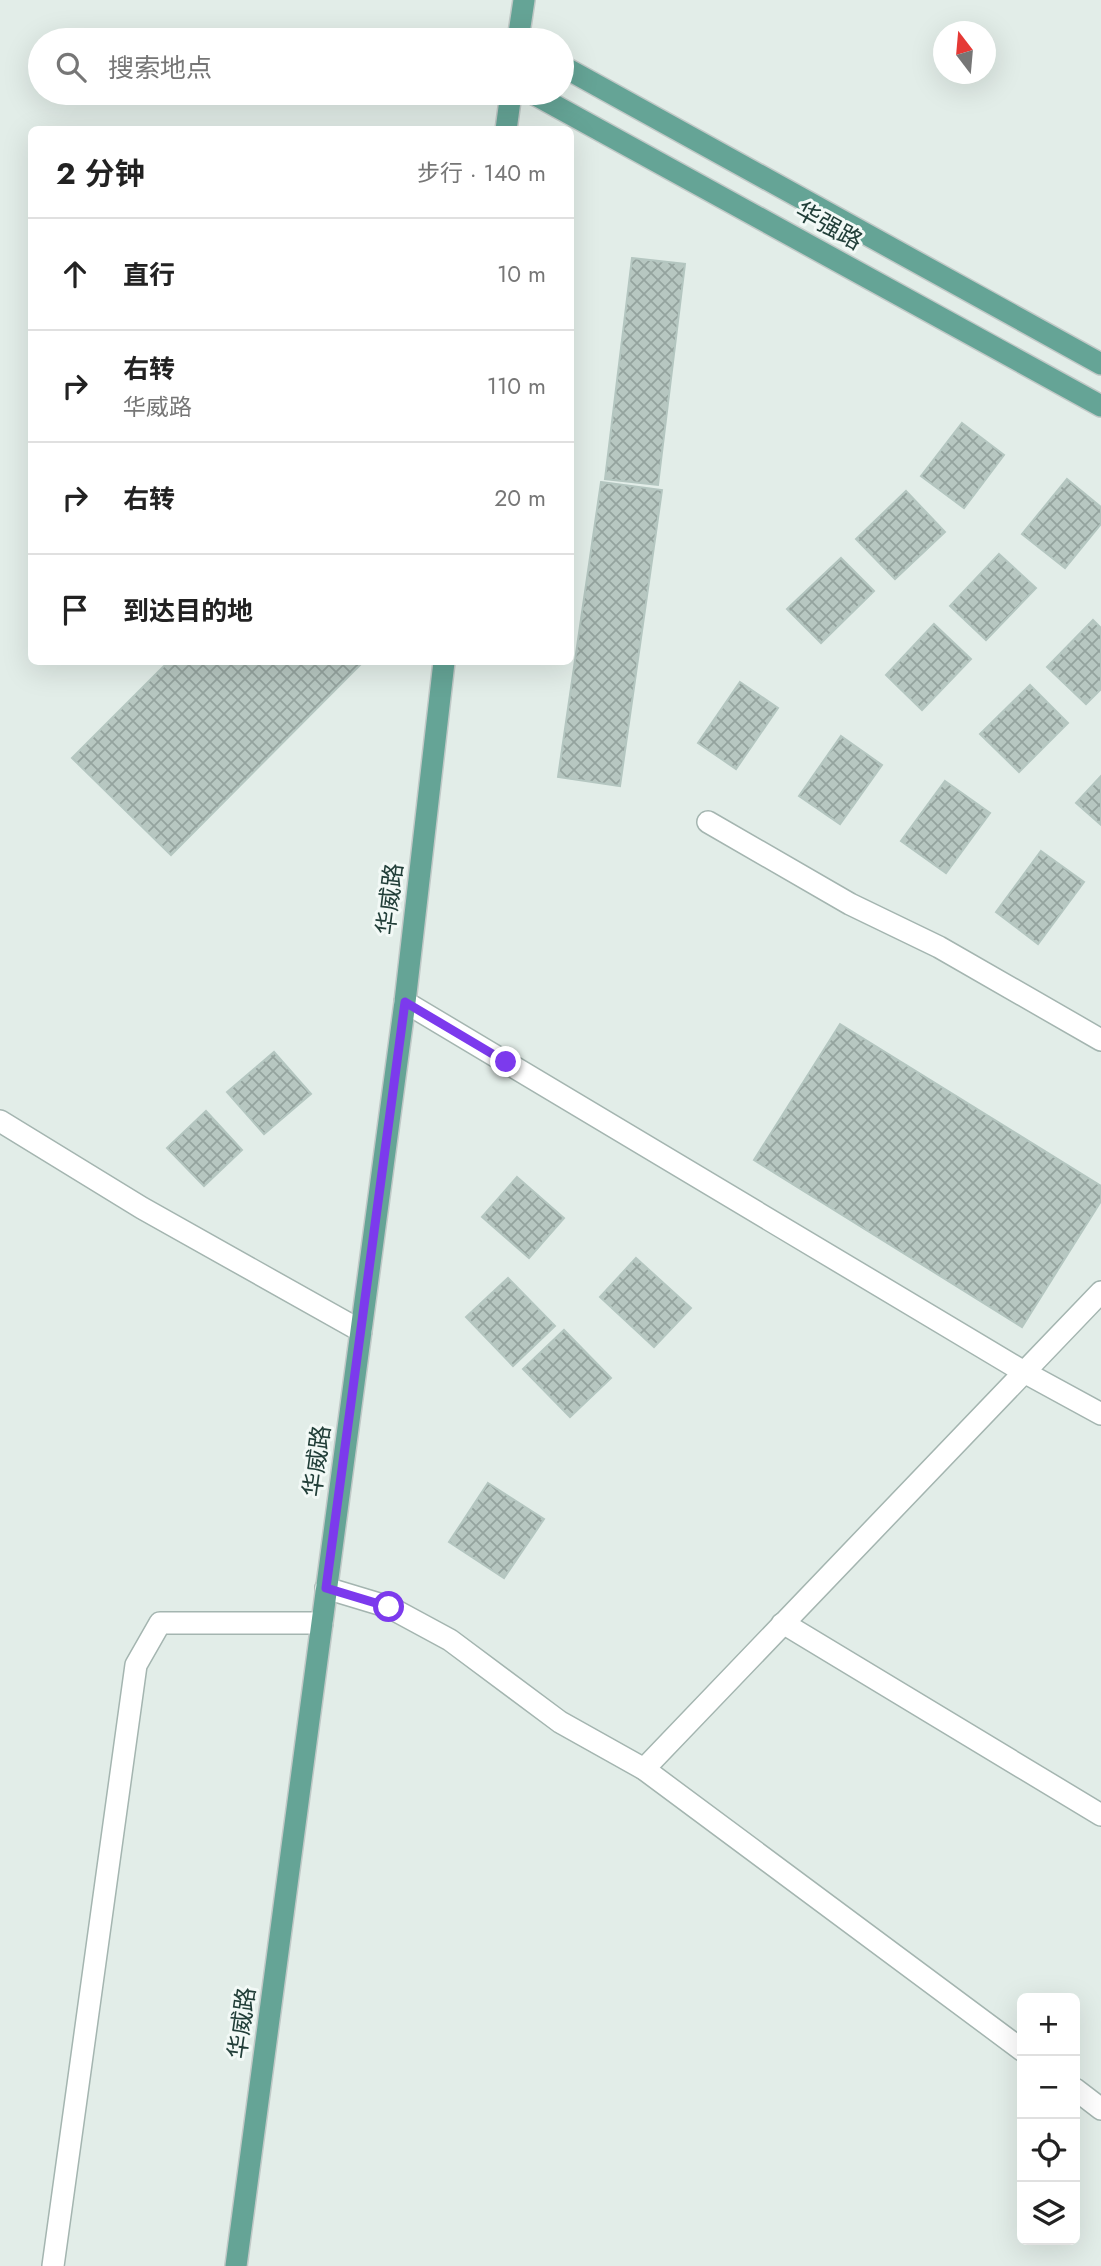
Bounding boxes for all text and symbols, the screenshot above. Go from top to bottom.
north arrow [933,21,996,84]
search box [28,28,574,105]
icon: search [52,48,90,86]
text: 搜索地点 [108,49,212,87]
text: 2 分钟 [56,152,145,195]
text: 步行 · 140 m [417,156,546,190]
street label: 华强路 [789,193,869,258]
icon: ahead [56,255,94,293]
text: 直行 [123,256,175,294]
text: 10 m [497,257,546,291]
text: 右转 [123,350,175,388]
icon: right [56,367,94,405]
text: 110 m [487,369,546,403]
text: 华威路 [123,390,192,424]
icon: right [56,479,94,517]
text: 右转 [123,480,175,518]
text: 20 m [494,481,546,515]
icon: arrive [56,591,94,629]
text: 到达目的地 [123,592,253,630]
street label: 华威路 [368,861,411,937]
route end [490,1046,521,1077]
street label: 华威路 [294,1423,339,1499]
route start [373,1591,404,1622]
street label: 华威路 [219,1985,264,2061]
map controls [1017,1993,1080,2245]
button: + [1017,1993,1080,2056]
button: − [1017,2056,1080,2119]
button: locate [1017,2119,1080,2182]
button: layers [1017,2182,1080,2245]

